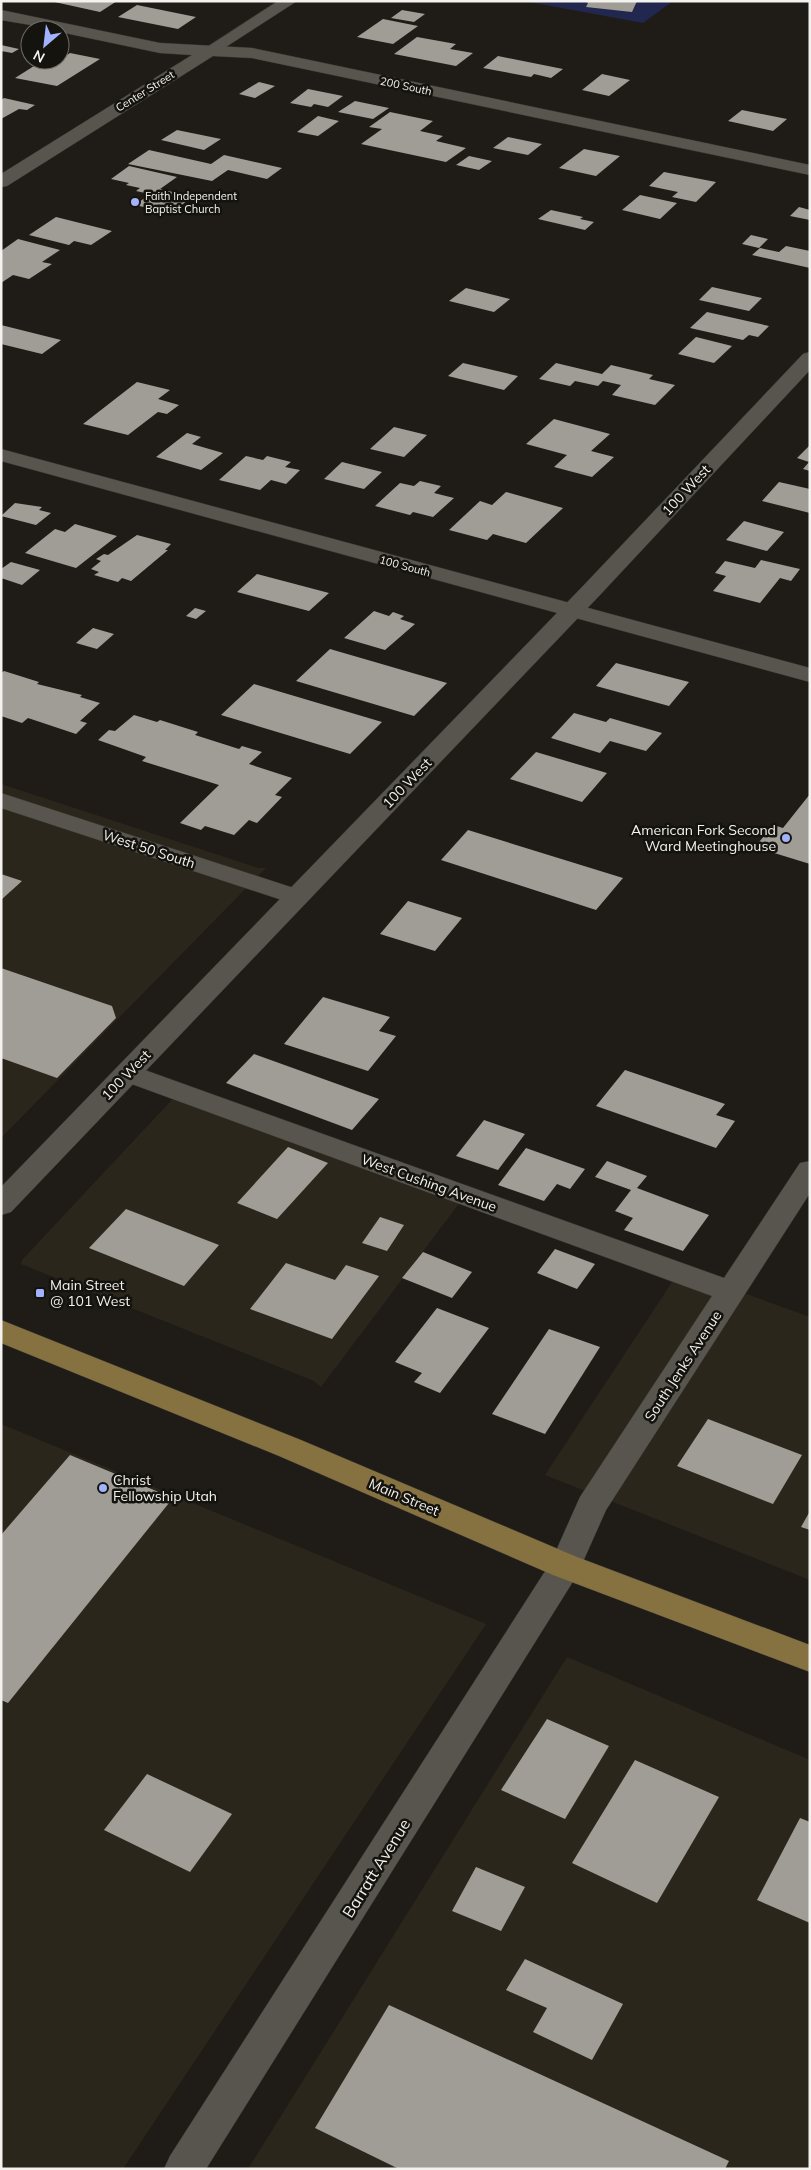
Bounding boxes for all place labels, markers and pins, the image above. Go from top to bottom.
place label: Faith Independent Baptist Church [145,189,237,216]
marker: Faith Independent Baptist Church [129,196,141,208]
place label: American Fork Second Ward Meetinghouse [631,821,776,855]
marker: American Fork Second Ward Meetinghouse [780,832,792,844]
place label: Main Street @ 101 West [50,1276,130,1310]
marker: Main Street @ 101 West [34,1287,46,1299]
place label: Christ Fellowship Utah [113,1471,217,1505]
marker: Christ Fellowship Utah [97,1482,109,1494]

